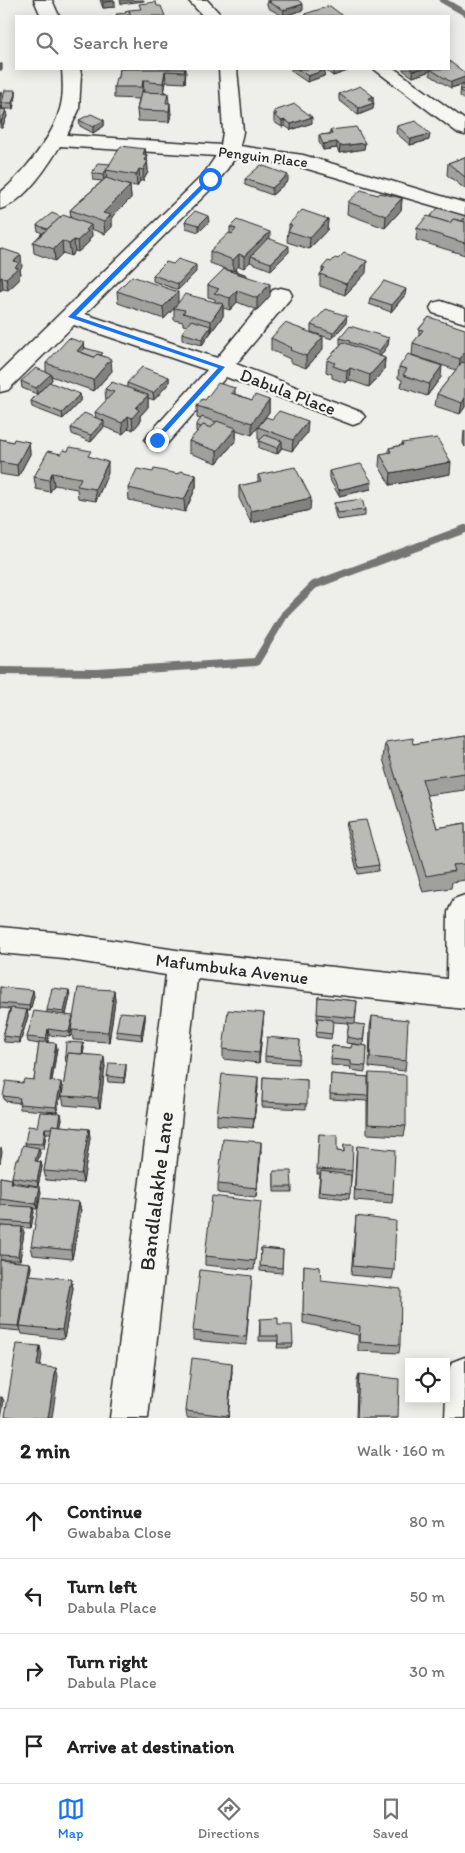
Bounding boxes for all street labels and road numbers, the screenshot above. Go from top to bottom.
street label: Penguin Place [217,143,309,171]
street label: Dabula Place [237,364,339,420]
street label: Mafumbuka Avenue [154,949,310,989]
street label: Bandlalakhe Lane [134,1110,178,1272]

